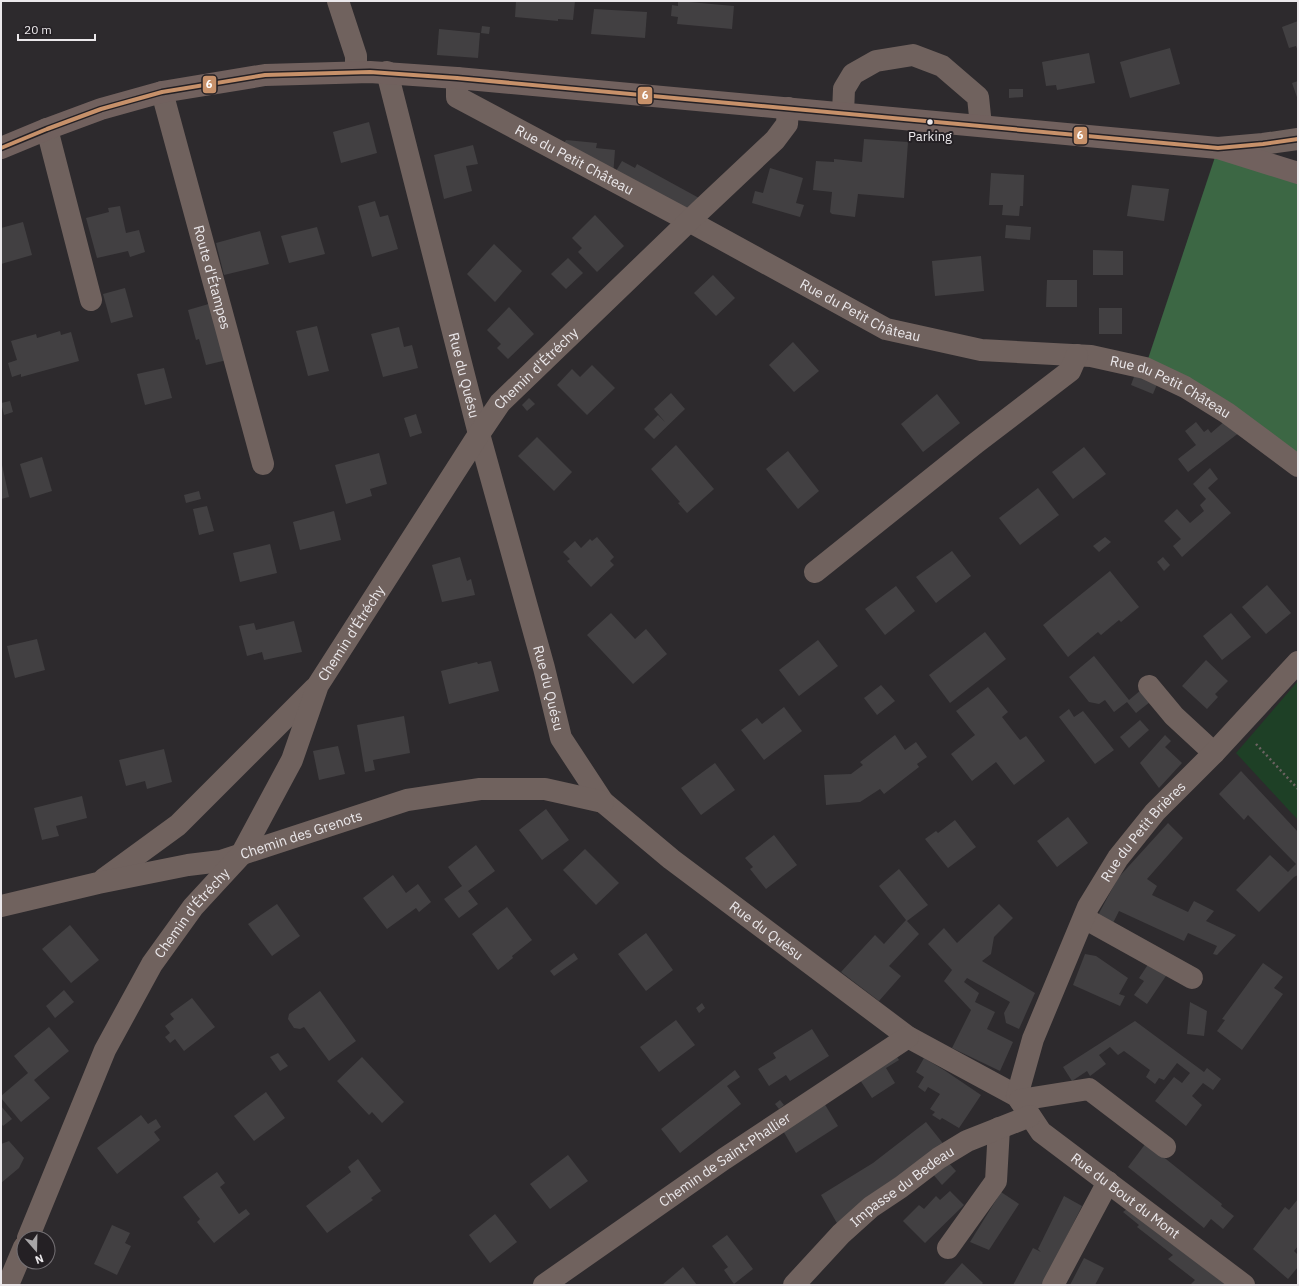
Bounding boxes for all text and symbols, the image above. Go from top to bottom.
scale bar [18,16,95,42]
text: 20 m [24,22,52,37]
line badge: 6 [202,75,217,94]
text: 6 [206,77,213,91]
line badge: 6 [637,86,653,105]
text: 6 [642,88,649,102]
marker: Parking [925,117,935,127]
street label: Rue du Petit Château [512,121,637,199]
line badge: 6 [1073,126,1088,145]
place label: Parking [908,128,952,145]
text: 6 [1077,128,1084,142]
street label: Route d'Étampes [190,223,235,332]
street label: Rue du Petit Château [797,275,922,345]
street label: Chemin d'Étréchy [490,323,582,412]
street label: Rue du Quésu [445,331,484,420]
street label: Rue du Petit Château [1108,352,1234,422]
street label: Chemin d'Étréchy [314,582,389,685]
street label: Rue du Quésu [529,643,568,733]
street label: Rue du Petit Brières [1097,777,1190,885]
street label: Chemin des Grenots [238,806,365,863]
street label: Chemin d'Étréchy [150,864,233,962]
street label: Rue du Quésu [726,897,807,964]
street label: Chemin de Saint-Phallier [655,1108,794,1211]
street label: Impasse du Bedeau [846,1142,957,1231]
street label: Rue du Bout du Mont [1067,1149,1184,1243]
north arrow [16,1230,56,1270]
text: N [33,1251,46,1267]

